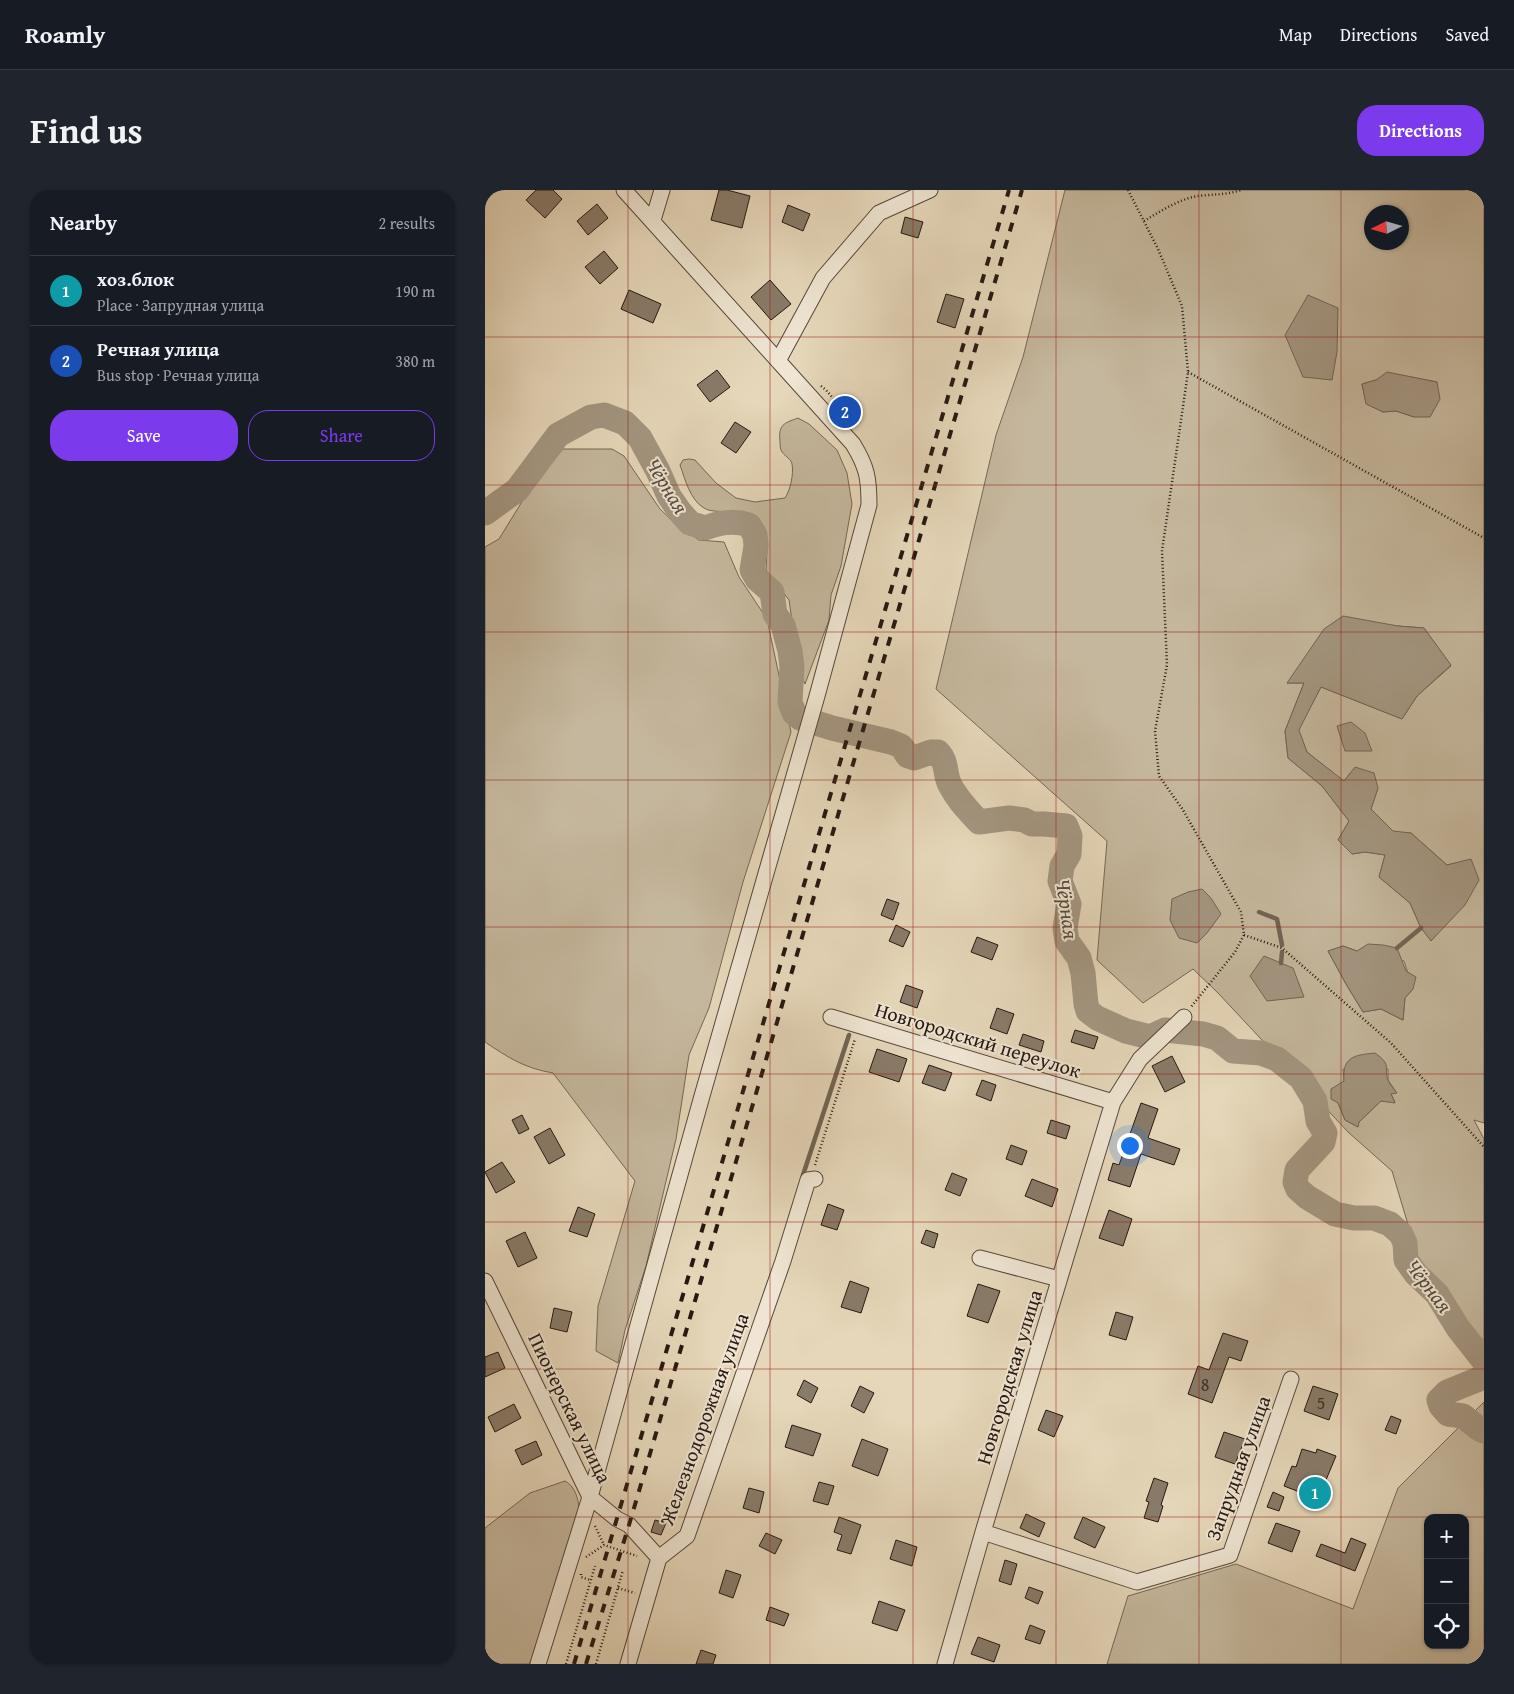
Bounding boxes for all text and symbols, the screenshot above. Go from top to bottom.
text: Roamly [25,17,105,52]
text: Map [1279,21,1312,48]
text: Directions [1340,21,1417,48]
text: Saved [1445,21,1489,48]
text: Find us [30,105,143,156]
button: Directions [1357,105,1484,156]
north arrow [1364,205,1409,250]
text: Nearby [50,207,117,238]
text: 2 results [378,211,435,235]
text: хоз.блок [97,265,174,293]
text: 1 [62,279,70,303]
text: 190 m [395,279,435,303]
text: Place · Запрудная улица [97,293,264,317]
text: Речная улица [97,335,219,363]
text: 2 [62,349,70,373]
text: 380 m [395,349,435,373]
text: Bus stop · Речная улица [97,363,259,387]
pin: 2 [829,393,861,431]
button: Save [50,410,238,461]
button: Share [248,410,435,461]
water label: Чёрная [638,452,696,520]
water label: Чёрная [1048,877,1087,941]
street label: Новгородский переулок [872,994,1085,1085]
your location [1117,1133,1143,1159]
water label: Чёрная [1399,1252,1460,1319]
street label: Новгородская улица [968,1286,1049,1468]
street label: Железнодорожная улица [651,1308,756,1530]
street label: Пионерская улица [521,1328,620,1488]
house number: 8 [1201,1371,1209,1398]
house number: 5 [1317,1389,1325,1416]
street label: Запрудная улица [1198,1391,1277,1545]
pin: 1 [1299,1474,1331,1512]
map controls [1424,1514,1469,1649]
button: + [1424,1514,1469,1559]
button: − [1424,1559,1469,1604]
button: locate [1424,1604,1469,1649]

